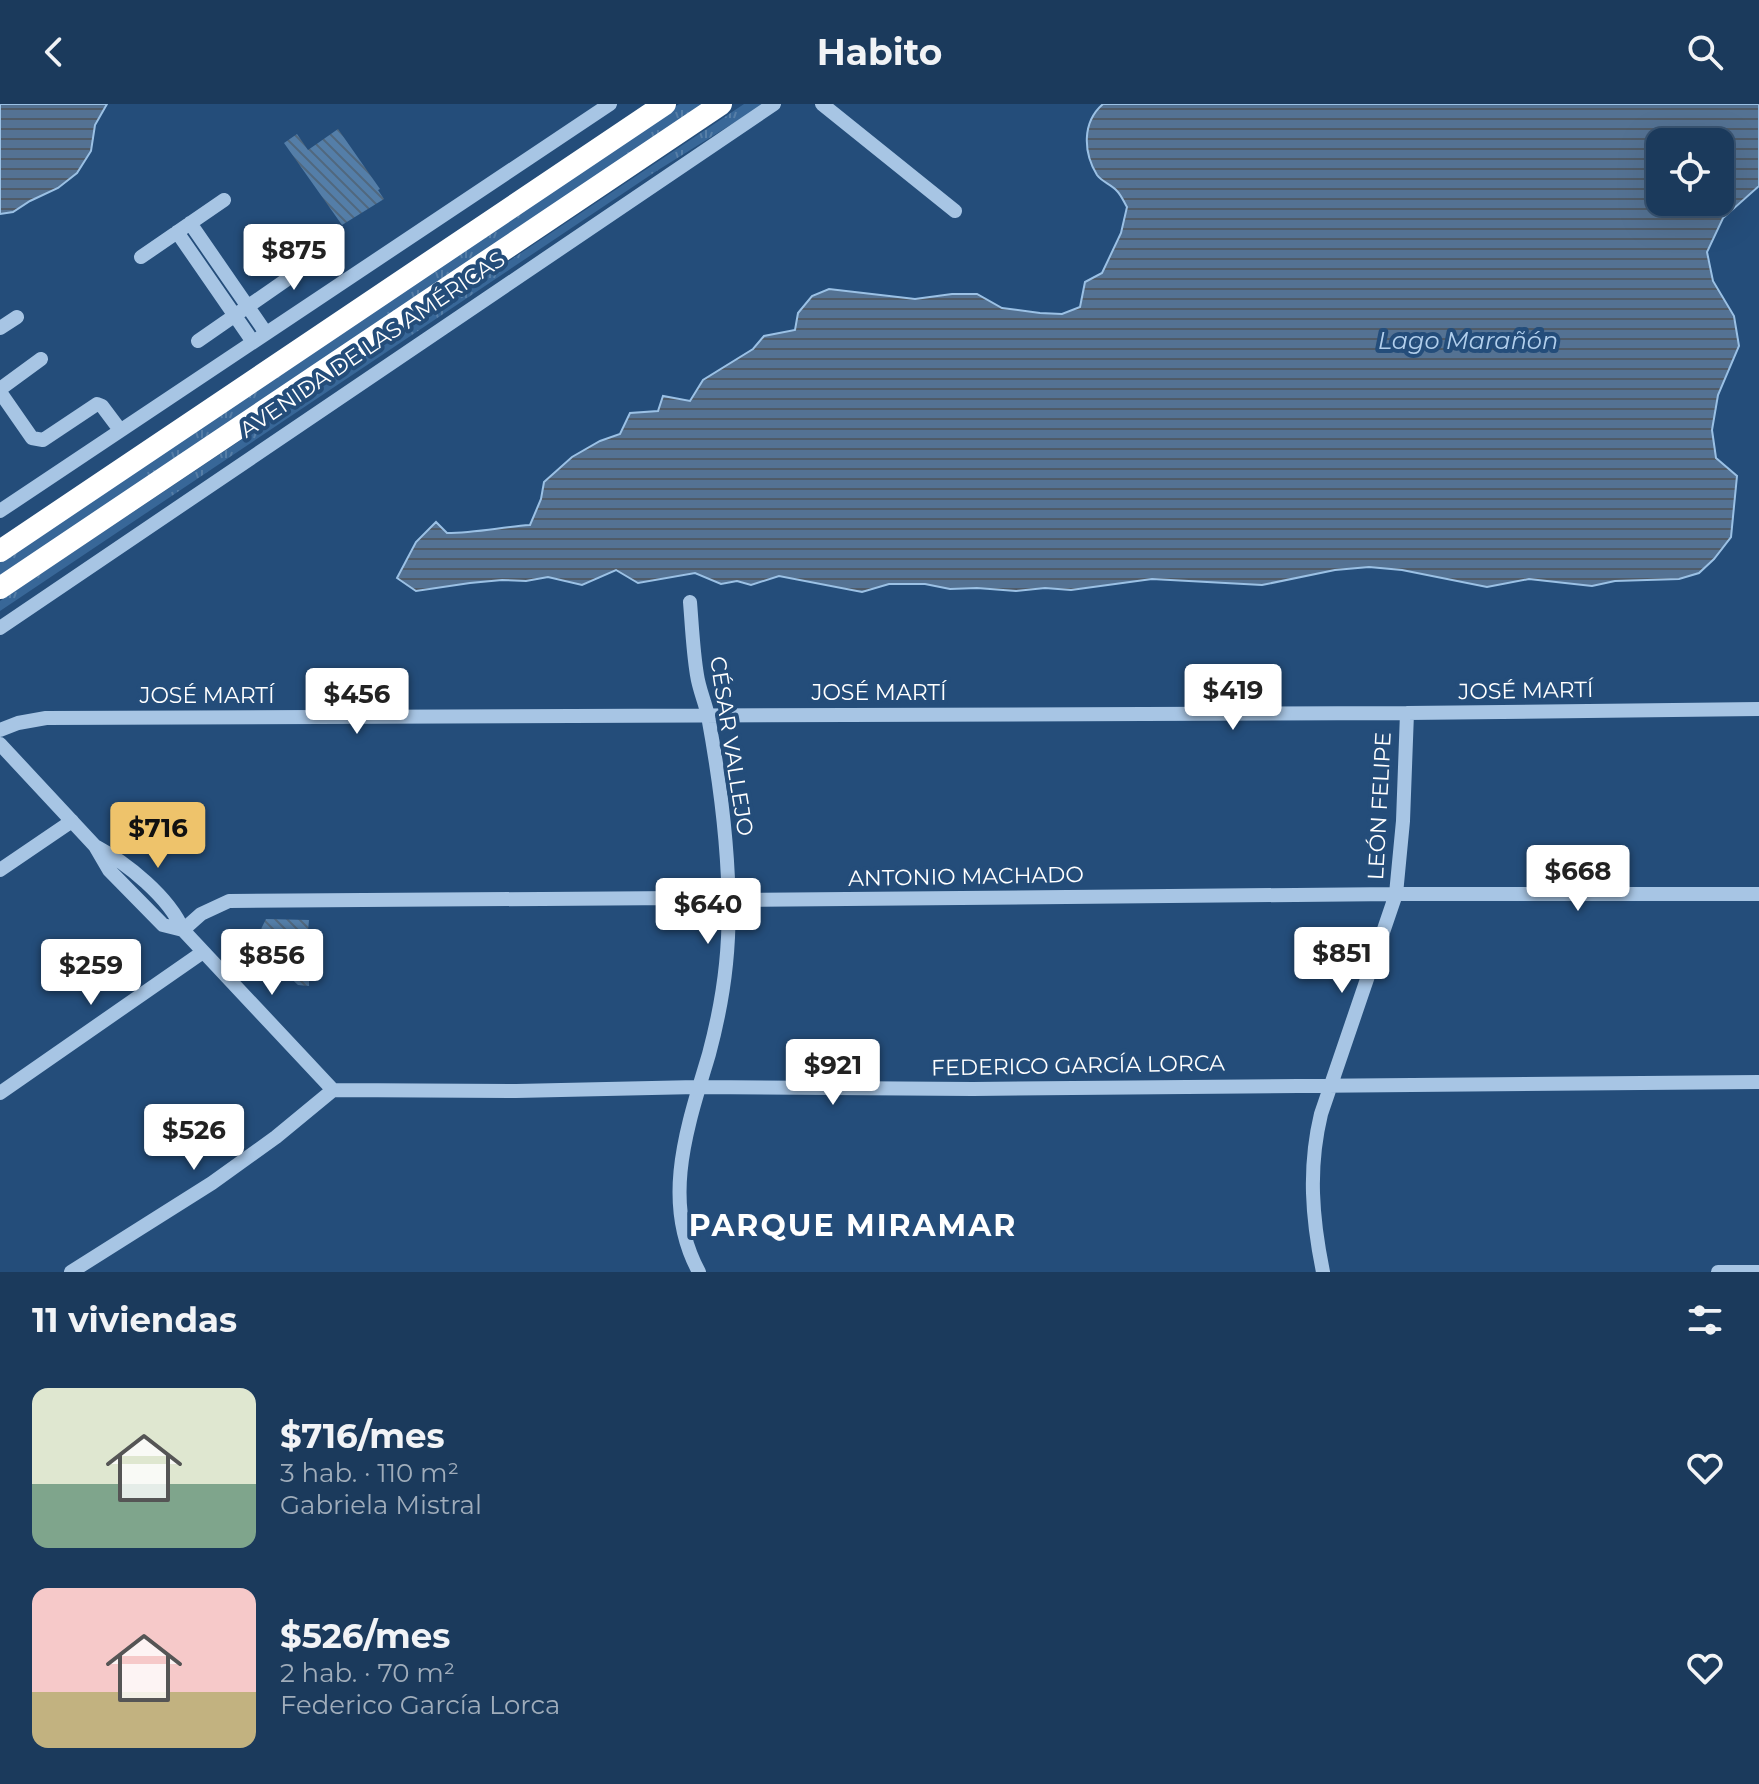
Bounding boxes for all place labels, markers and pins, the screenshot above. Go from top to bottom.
pin: $875 [247,224,341,292]
pin: $419 [1186,664,1280,732]
pin: $456 [310,668,404,736]
pin: $716 [111,802,205,870]
pin: $668 [1531,845,1625,913]
pin: $640 [661,878,755,946]
pin: $851 [1295,927,1389,995]
pin: $856 [225,929,319,997]
pin: $259 [44,939,138,1007]
pin: $921 [786,1039,880,1107]
pin: $526 [147,1104,241,1172]

